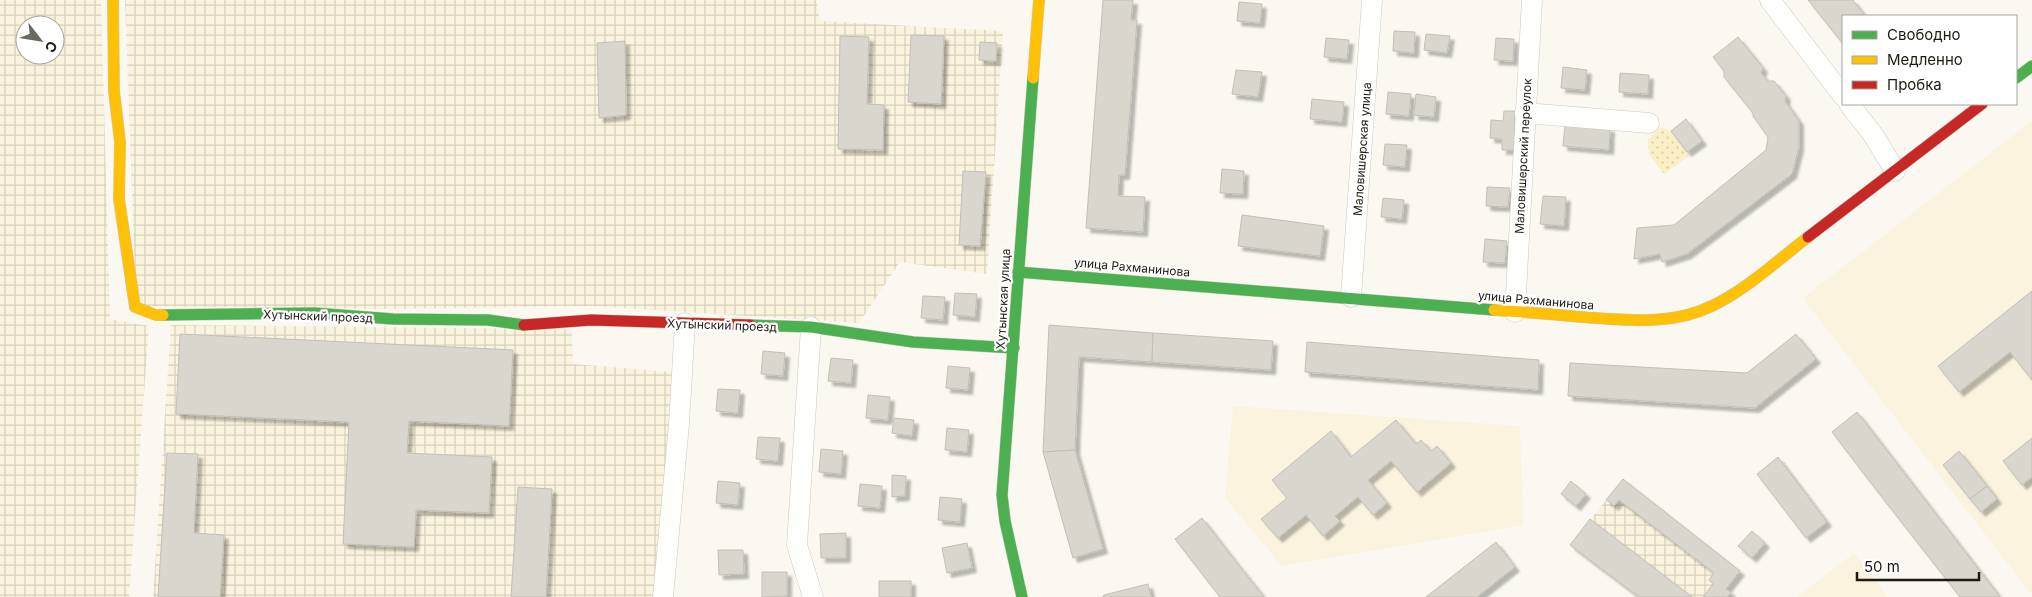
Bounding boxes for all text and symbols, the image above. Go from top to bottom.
north arrow [15,15,65,65]
legend [1842,15,2017,105]
text: Свободно [1887,25,1961,44]
text: С [42,38,62,56]
text: Медленно [1887,50,1963,69]
text: Пробка [1887,75,1942,94]
street label: Маловишерский переулок [1511,77,1535,234]
street label: Маловишерская улица [1350,82,1374,216]
street label: Хутынская улица [993,248,1013,350]
street label: улица Рахманинова [1073,254,1191,280]
street label: улица Рахманинова [1477,287,1595,313]
street label: Хутынский проезд [263,307,374,325]
street label: Хутынский проезд [667,316,778,334]
scale bar [1857,550,1980,582]
text: 50 m [1864,557,1900,576]

